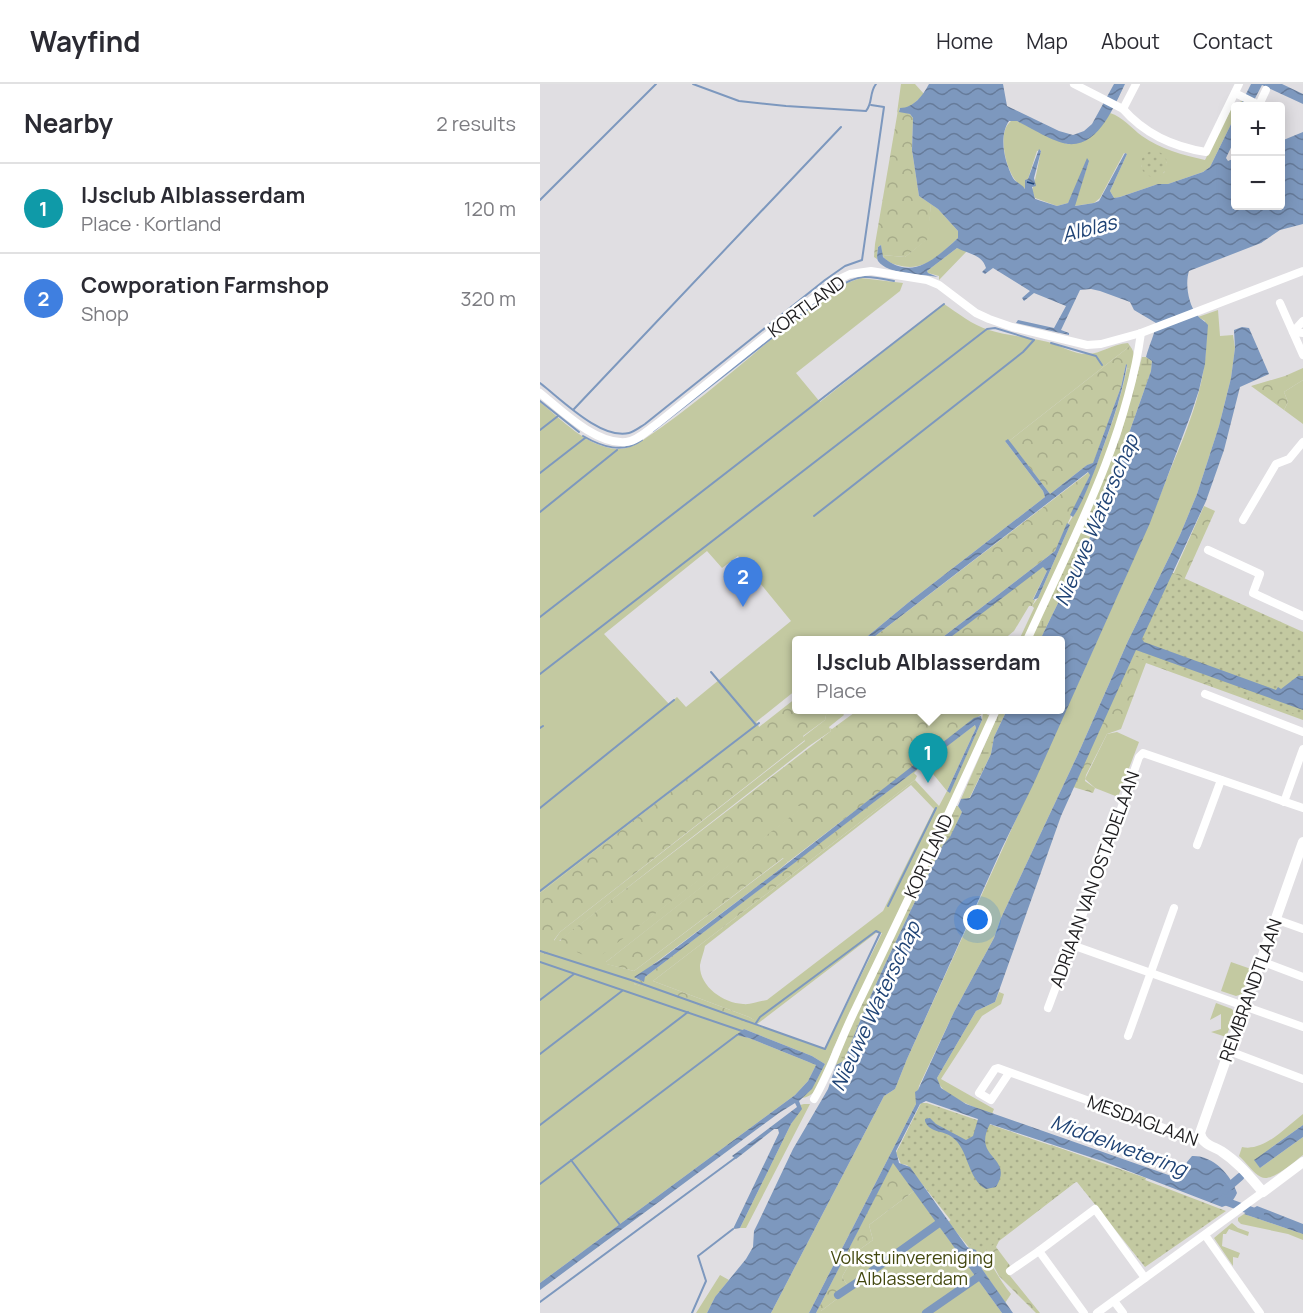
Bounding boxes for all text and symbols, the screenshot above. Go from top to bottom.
text: Wayfind [30,22,140,60]
text: Home [936,27,993,55]
text: Map [1026,27,1068,55]
text: About [1101,27,1160,55]
text: Contact [1193,27,1273,55]
map controls [1231,102,1285,210]
button: + [1231,102,1285,156]
text: Nearby [24,105,113,141]
text: 2 results [436,110,516,137]
button: − [1231,156,1285,210]
text: IJsclub Alblasserdam [81,180,305,210]
text: 1 [39,195,48,222]
text: 120 m [464,195,516,222]
water label: Alblas [1059,208,1121,248]
text: Place · Kortland [81,210,221,237]
text: Cowporation Farmshop [81,270,329,300]
street label: KORTLAND [762,270,850,342]
text: 2 [38,285,49,312]
text: 320 m [460,285,516,312]
text: Shop [81,300,129,327]
water label: Nieuwe Waterschap [1048,429,1145,610]
pin: 2 [724,558,762,607]
popup [792,636,1065,714]
text: IJsclub Alblasserdam [816,647,1041,677]
text: Place [816,677,867,704]
pin: 1 [908,734,948,783]
street label: ADRIAAN VAN OSTADELAAN [1044,767,1144,991]
street label: KORTLAND [898,810,958,902]
your location [963,905,992,934]
street label: REMBRANDTLAAN [1213,915,1287,1065]
water label: Nieuwe Waterschap [824,916,927,1095]
street label: MESDAGLAAN [1084,1089,1202,1151]
water label: Middelwetering [1047,1108,1193,1183]
park label: Volkstuinvereniging Alblasserdam [831,1245,993,1290]

